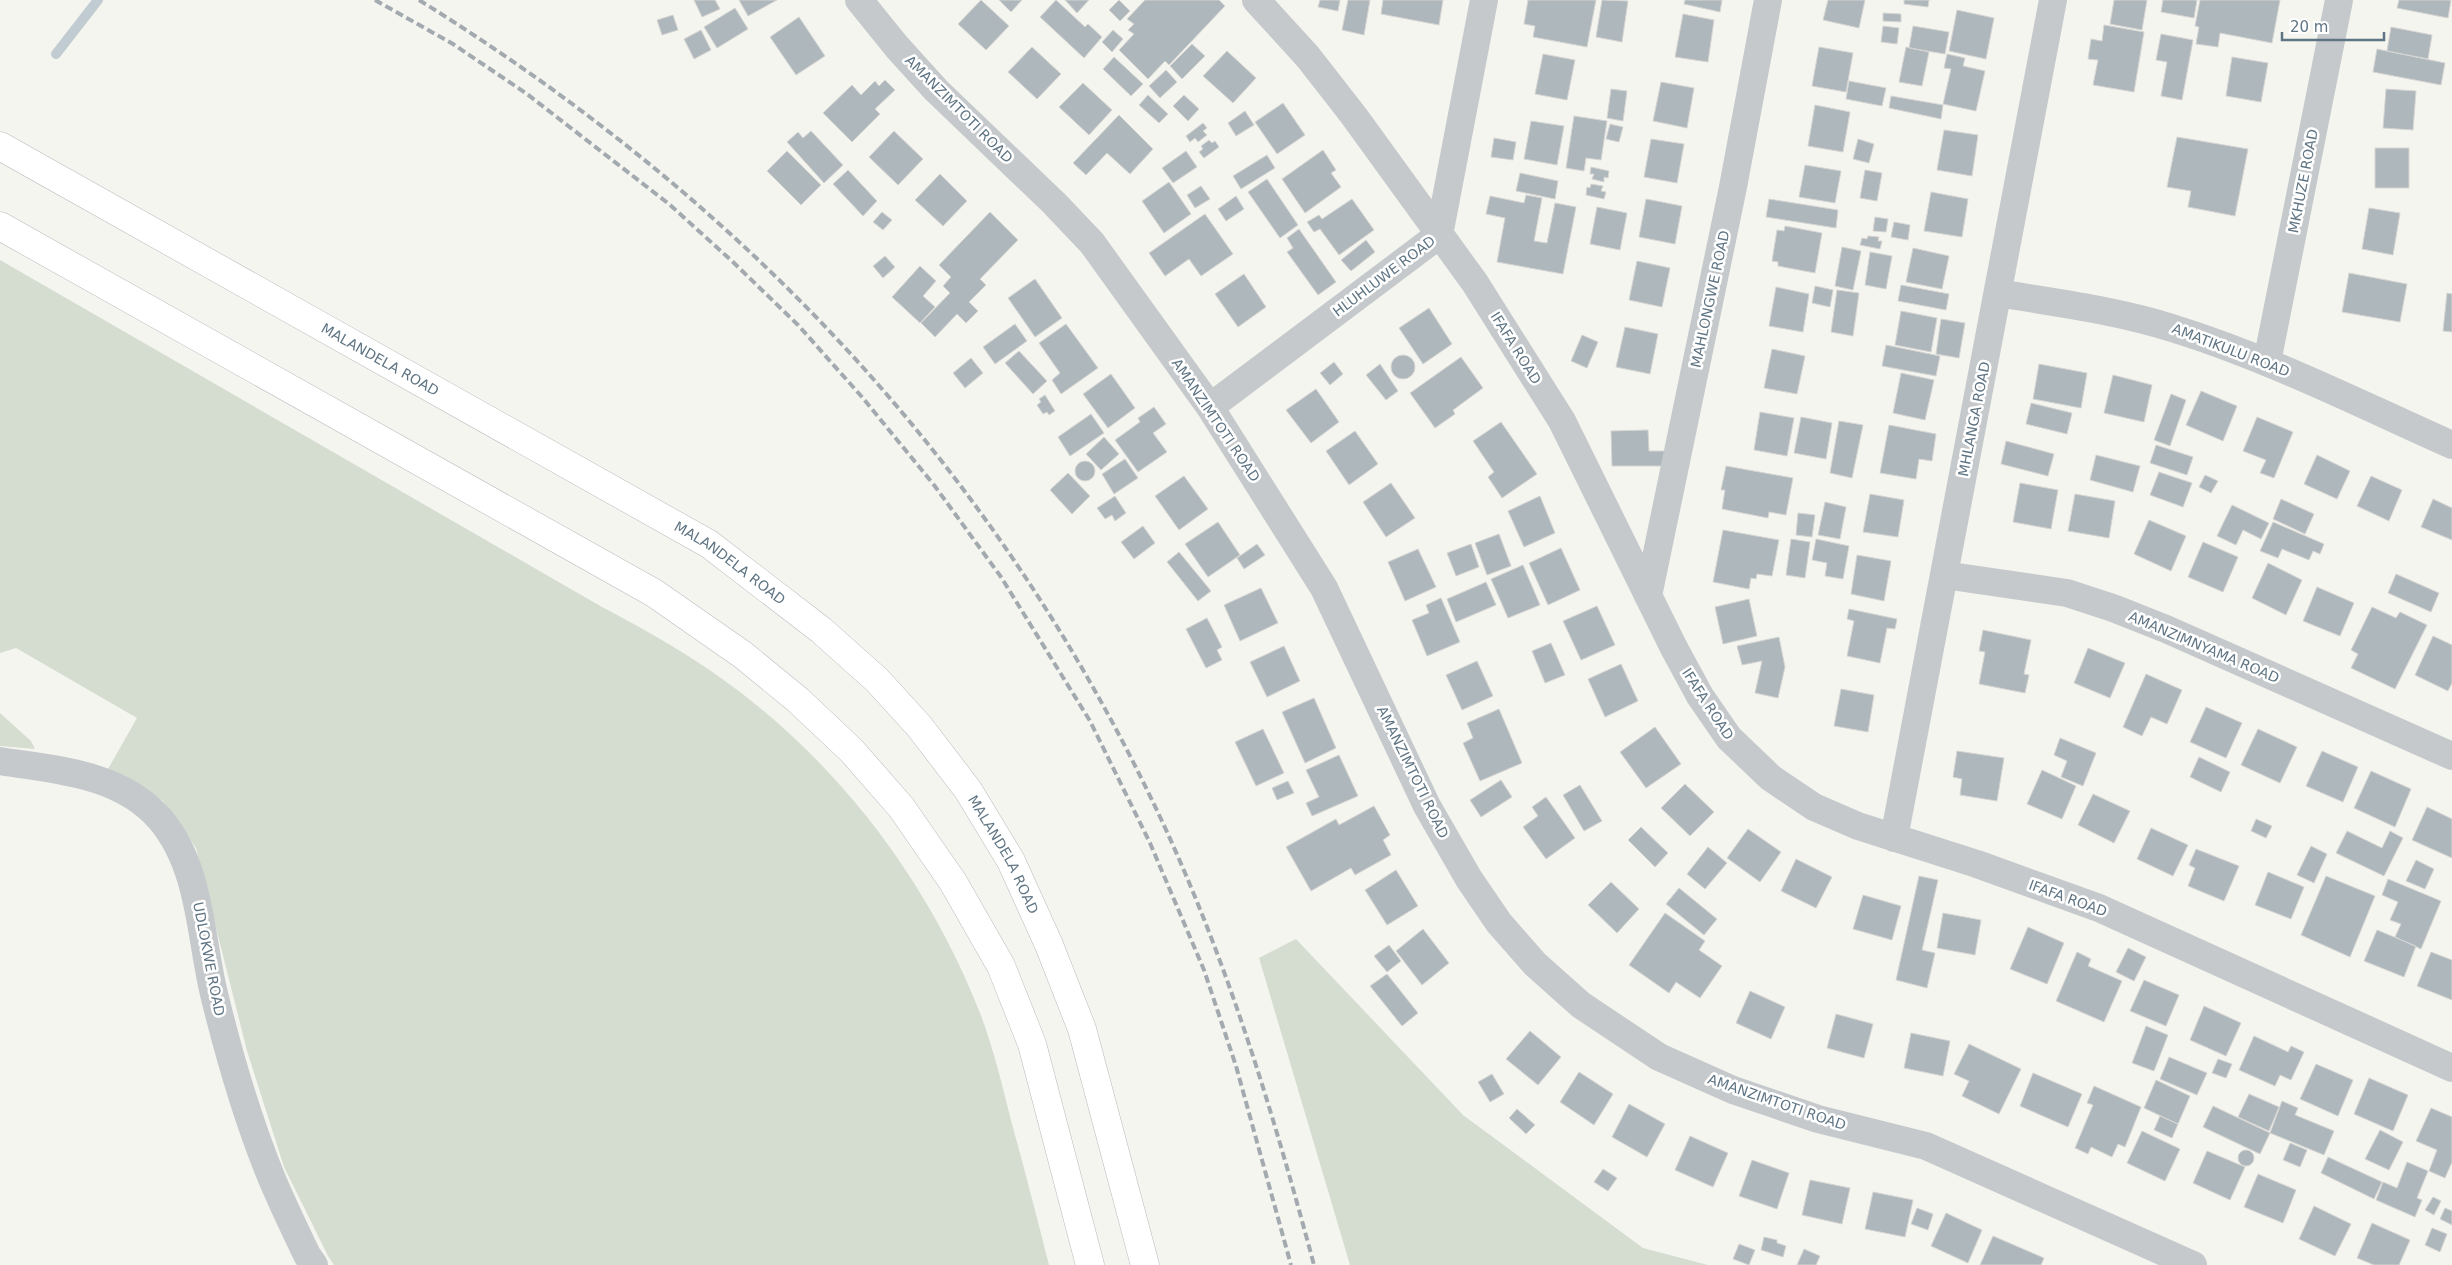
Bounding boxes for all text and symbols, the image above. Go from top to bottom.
scale bar [2282,10,2384,42]
text: 20 m [2290,18,2328,36]
street label: AMANZIMTOTI ROAD [902,52,1016,166]
street label: MKHUZE ROAD [2285,128,2321,234]
street label: MAHLONGWE ROAD [1688,229,1732,369]
street label: HLUHLUWE ROAD [1330,232,1438,320]
street label: IFAFA ROAD [1487,309,1545,387]
street label: MALANDELA ROAD [318,320,442,399]
street label: AMATIKULU ROAD [2170,320,2292,380]
street label: AMANZIMTOTI ROAD [1169,355,1263,485]
street label: MHLANGA ROAD [1955,360,1993,478]
street label: MALANDELA ROAD [672,518,789,608]
street label: AMANZIMNYAMA ROAD [2126,608,2282,686]
street label: IFAFA ROAD [1679,665,1737,743]
street label: AMANZIMTOTI ROAD [1374,703,1452,841]
street label: MALANDELA ROAD [965,792,1042,916]
street label: IFAFA ROAD [2027,876,2109,920]
street label: UDLOKWE ROAD [190,901,228,1017]
street label: AMANZIMTOTI ROAD [1706,1071,1848,1133]

